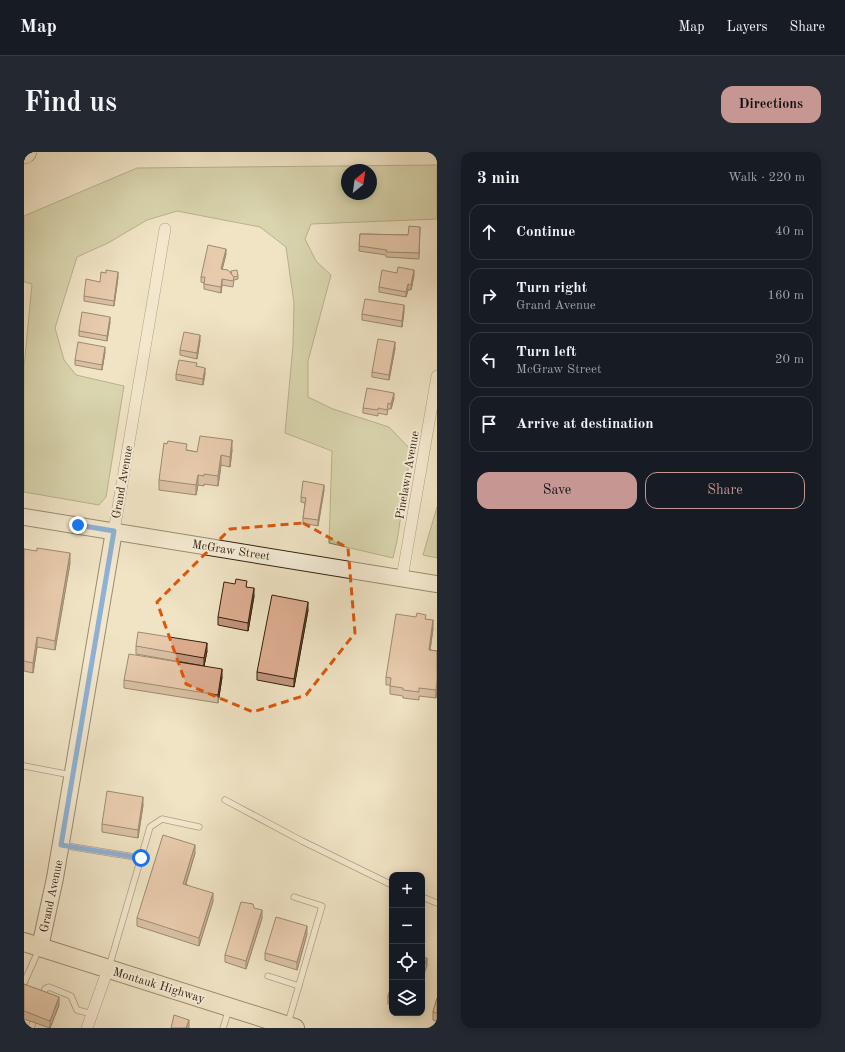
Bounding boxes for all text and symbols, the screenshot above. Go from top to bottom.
text: Map [20,18,57,37]
text: Map [679,20,705,34]
text: Layers [727,20,768,34]
text: Share [790,20,825,34]
button: Directions [721,86,821,123]
text: Find us [24,90,117,118]
north arrow [341,164,377,200]
text: 3 min [477,170,520,187]
text: Walk · 220 m [728,171,805,184]
icon: ahead [478,221,500,243]
text: Continue [516,225,575,240]
text: 40 m [775,225,804,238]
text: Turn right [516,281,587,296]
icon: right [478,285,500,307]
text: 160 m [767,289,804,302]
text: Grand Avenue [516,299,596,312]
text: Turn left [516,345,576,360]
icon: left [478,349,500,371]
text: 20 m [775,353,804,366]
text: McGraw Street [516,363,602,376]
icon: arrive [478,413,500,435]
text: Arrive at destination [516,417,654,432]
street label: Pinelawn Avenue [394,430,422,520]
street label: Grand Avenue [111,444,135,520]
button: Save [477,472,637,509]
button: Share [645,472,805,509]
route end [69,516,87,534]
street label: McGraw Street [191,539,271,563]
route start [132,849,150,867]
street label: Grand Avenue [38,858,66,934]
map controls [389,872,425,1016]
button: + [389,872,425,908]
button: − [389,908,425,944]
button: locate [389,944,425,980]
street label: Montauk Highway [111,966,207,1006]
button: layers [389,980,425,1016]

